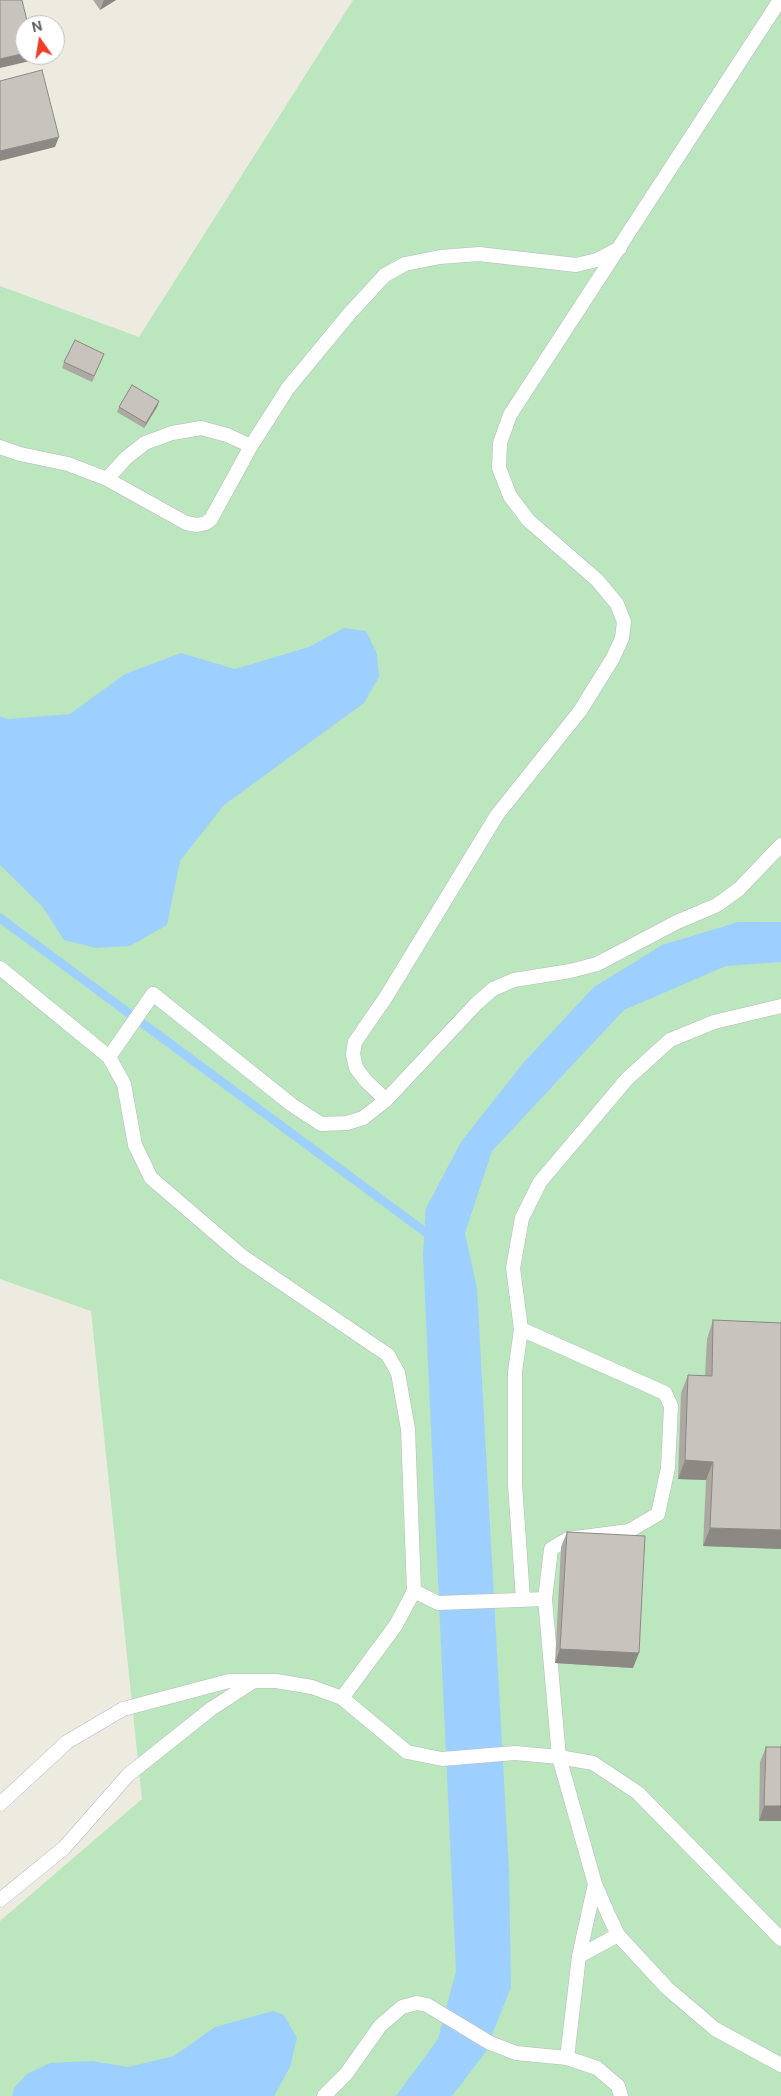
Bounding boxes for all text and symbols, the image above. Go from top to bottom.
north arrow [15,15,65,65]
text: N [30,16,44,36]

